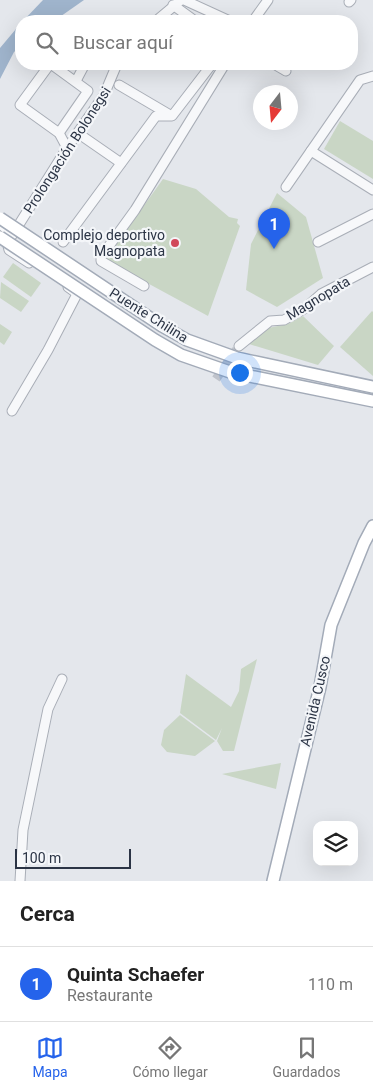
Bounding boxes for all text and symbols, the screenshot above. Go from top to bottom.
search box [15,15,358,70]
icon: search [33,29,61,57]
text: Buscar aquí [73,31,173,54]
street label: Prolongación Bolonegsi [20,84,114,216]
north arrow [253,85,298,130]
pin: 1 [258,208,290,249]
place label: Complejo deportivo Magnopata [43,227,165,259]
marker: Complejo deportivo Magnopata [169,237,181,249]
street label: Magnopata [283,273,353,323]
street label: Puente Chilina [107,284,191,346]
your location [227,360,253,386]
street label: Avenida Cusco [297,654,333,748]
map controls [313,821,358,866]
button: layers [313,821,358,866]
scale bar [15,846,131,869]
text: 100 m [22,850,61,866]
text: Cerca [20,902,75,926]
text: Quinta Schaefer [67,963,204,986]
text: 1 [31,975,41,994]
text: 110 m [308,975,353,994]
text: Restaurante [67,986,153,1005]
tab: Mapa [32,1034,68,1080]
tab: Cómo llegar [132,1034,208,1080]
tab: Guardados [273,1034,341,1080]

